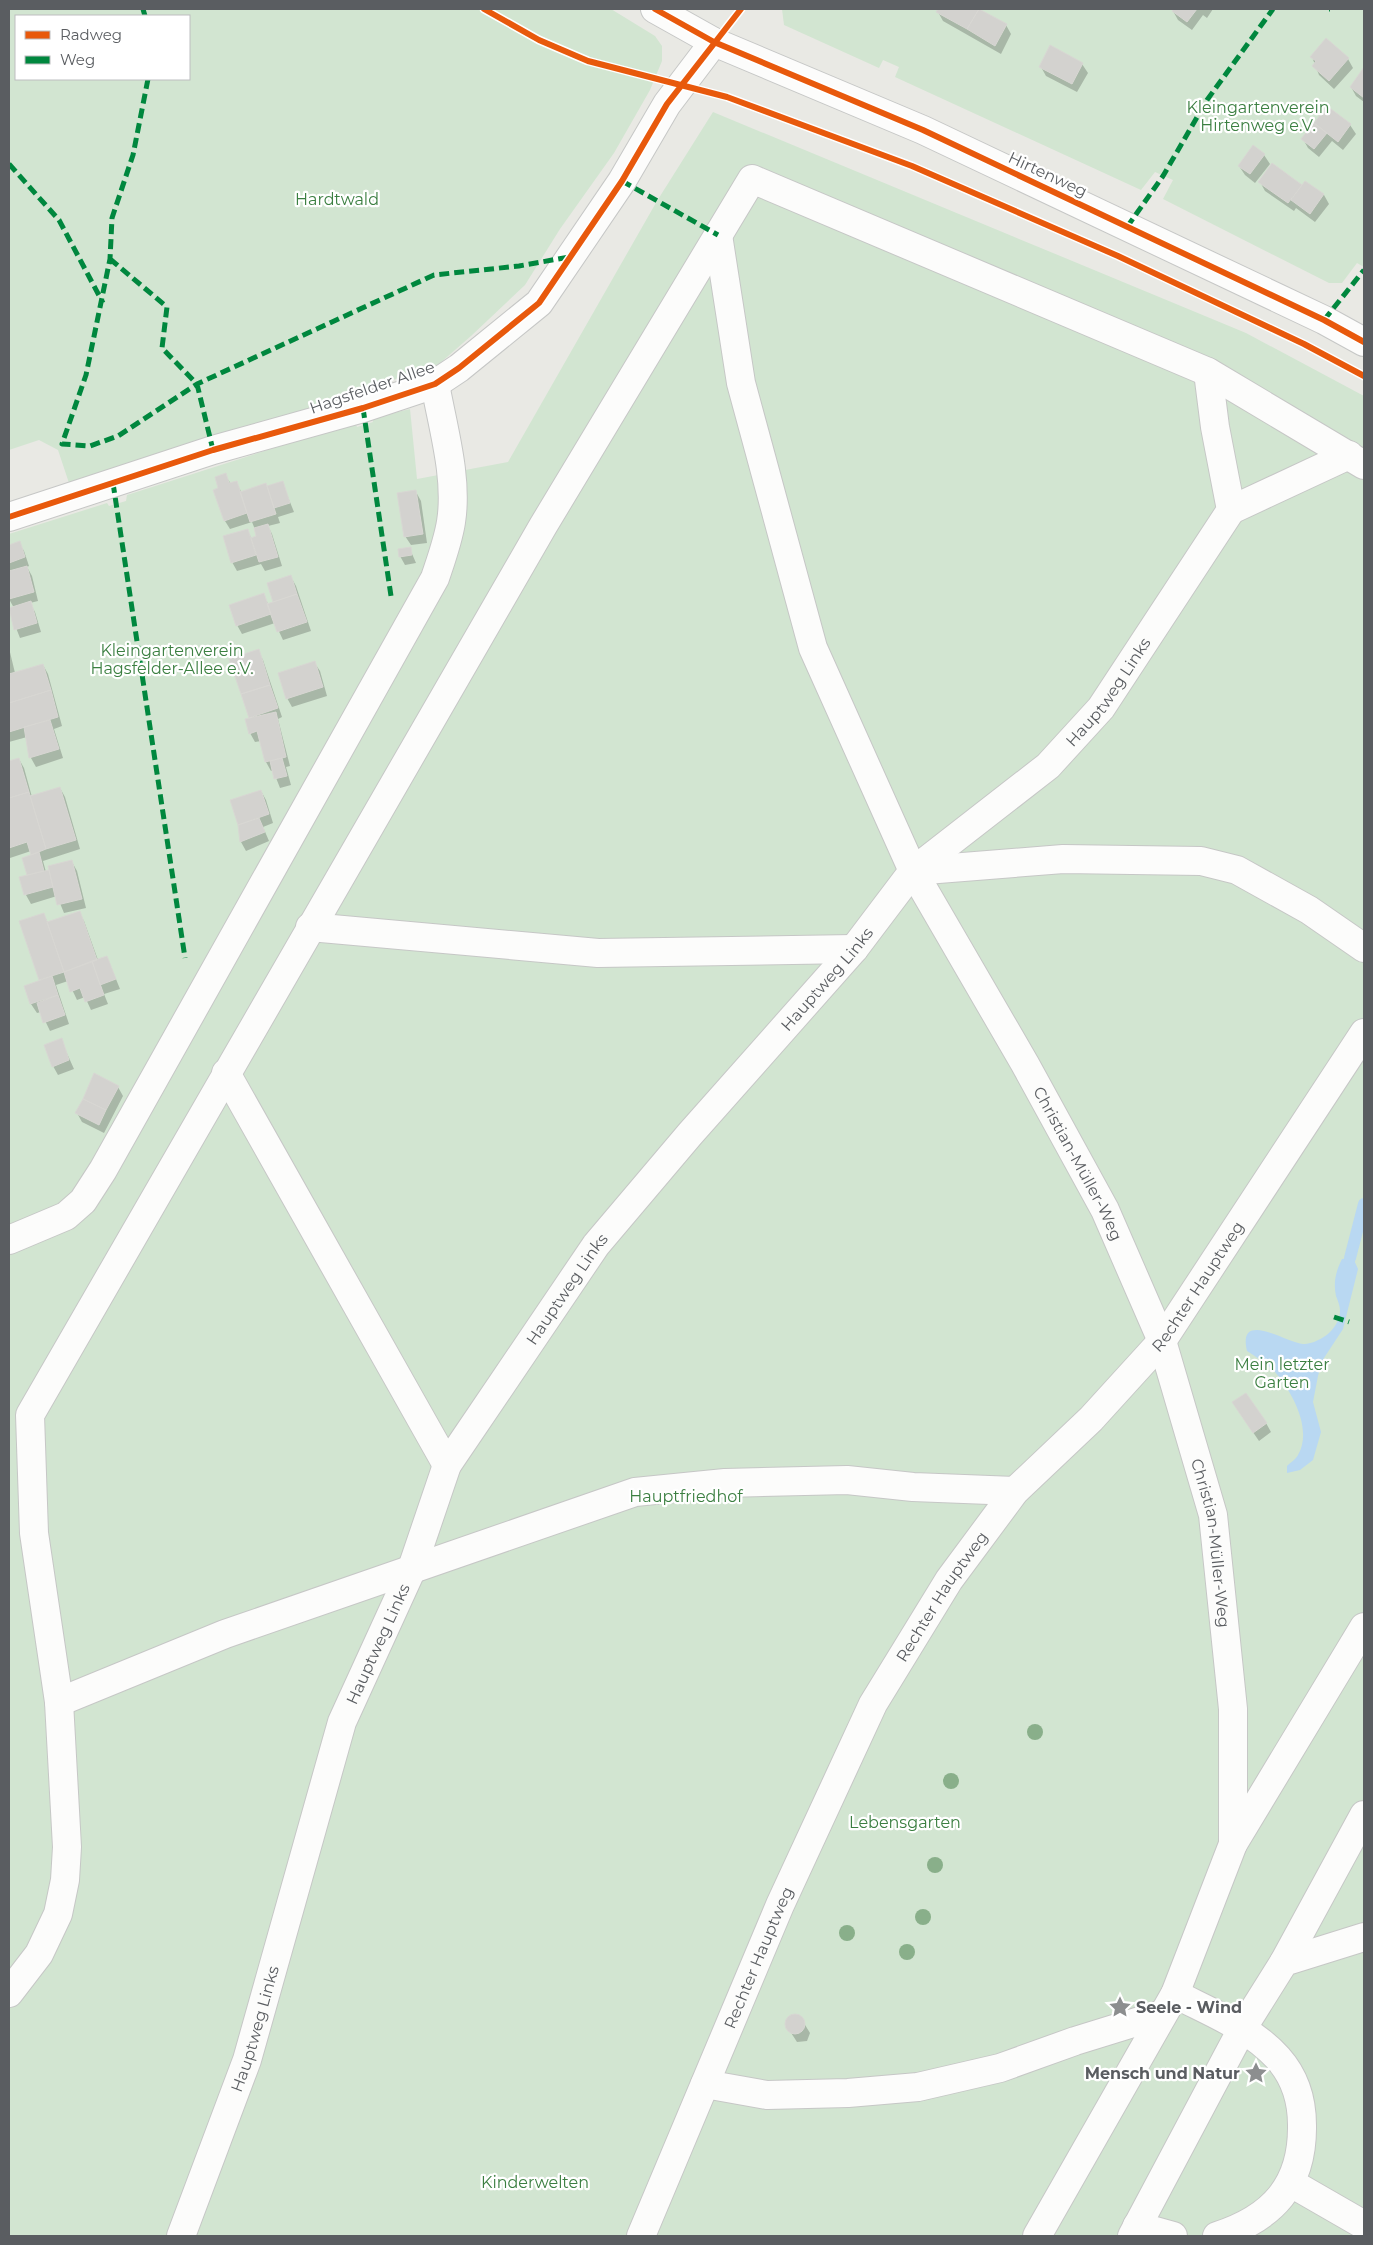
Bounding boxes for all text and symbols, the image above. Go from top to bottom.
legend [15,15,190,80]
text: Radweg [60,25,122,44]
text: Weg [60,50,95,69]
park label: Kleingartenverein Hirtenweg e.V. [1186,98,1330,135]
street label: Hirtenweg [1005,148,1090,201]
park label: Hardtwald [295,190,379,209]
street label: Hagsfelder Allee [307,357,437,418]
street label: Hauptweg Links [1062,634,1155,750]
park label: Kleingartenverein Hagsfelder-Allee e.V. [90,641,254,678]
street label: Hauptweg Links [777,923,877,1035]
street label: Christian-Müller-Weg [1029,1083,1126,1244]
street label: Rechter Hauptweg [1148,1218,1248,1356]
street label: Hauptweg Links [522,1229,612,1348]
park label: Mein letzter Garten [1234,1355,1330,1392]
street label: Christian-Müller-Weg [1187,1456,1234,1628]
park label: Hauptfriedhof [629,1487,743,1506]
street label: Rechter Hauptweg [892,1528,992,1665]
street label: Hauptweg Links [342,1580,414,1707]
park label: Lebensgarten [849,1813,961,1832]
street label: Rechter Hauptweg [720,1884,797,2032]
street label: Hauptweg Links [227,1964,283,2095]
place icon: Seele - Wind [1107,1994,1133,2020]
place label: Seele - Wind [1136,1998,1242,2017]
place icon: Mensch und Natur [1243,2060,1269,2086]
place label: Mensch und Natur [1085,2064,1240,2083]
park label: Kinderwelten [481,2173,589,2192]

